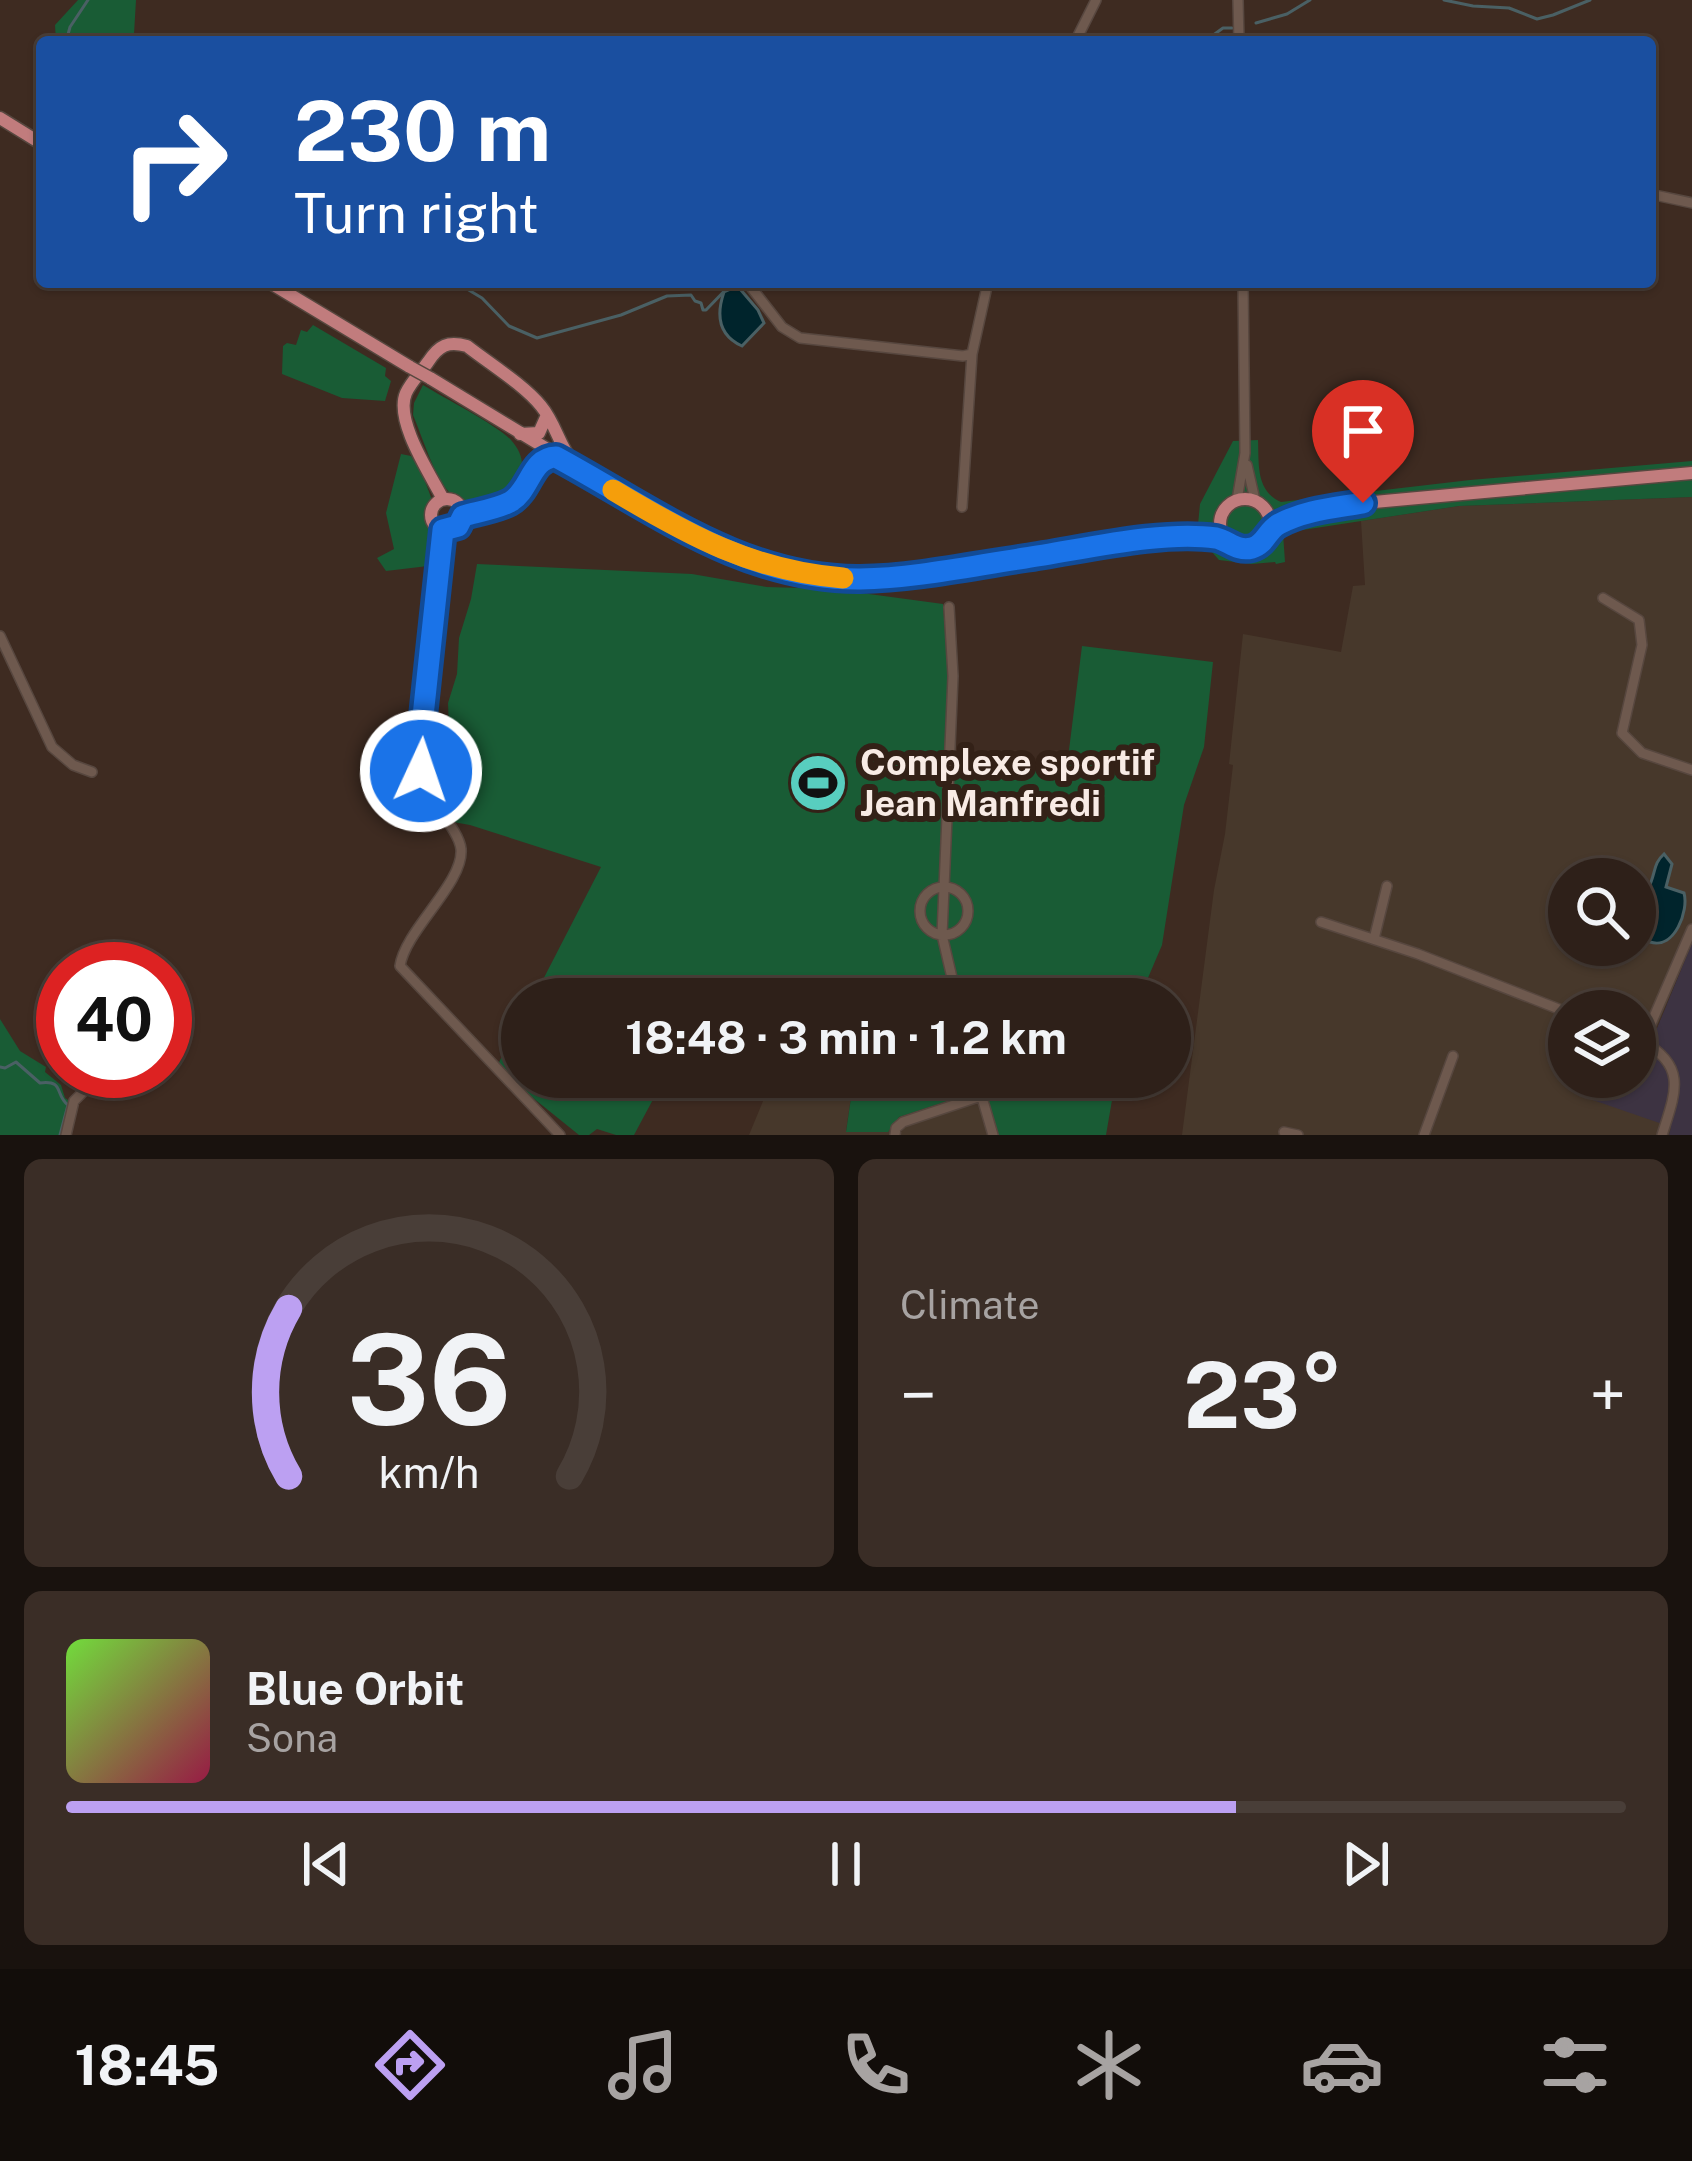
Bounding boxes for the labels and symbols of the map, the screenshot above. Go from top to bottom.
pin [1312,380,1414,503]
position arrow [358,708,484,834]
place label: Complexe sportif Jean Manfredi [860,741,1155,824]
sports icon: Complexe sportif Jean Manfredi [787,752,849,814]
speed limit sign: 40 [36,942,192,1098]

